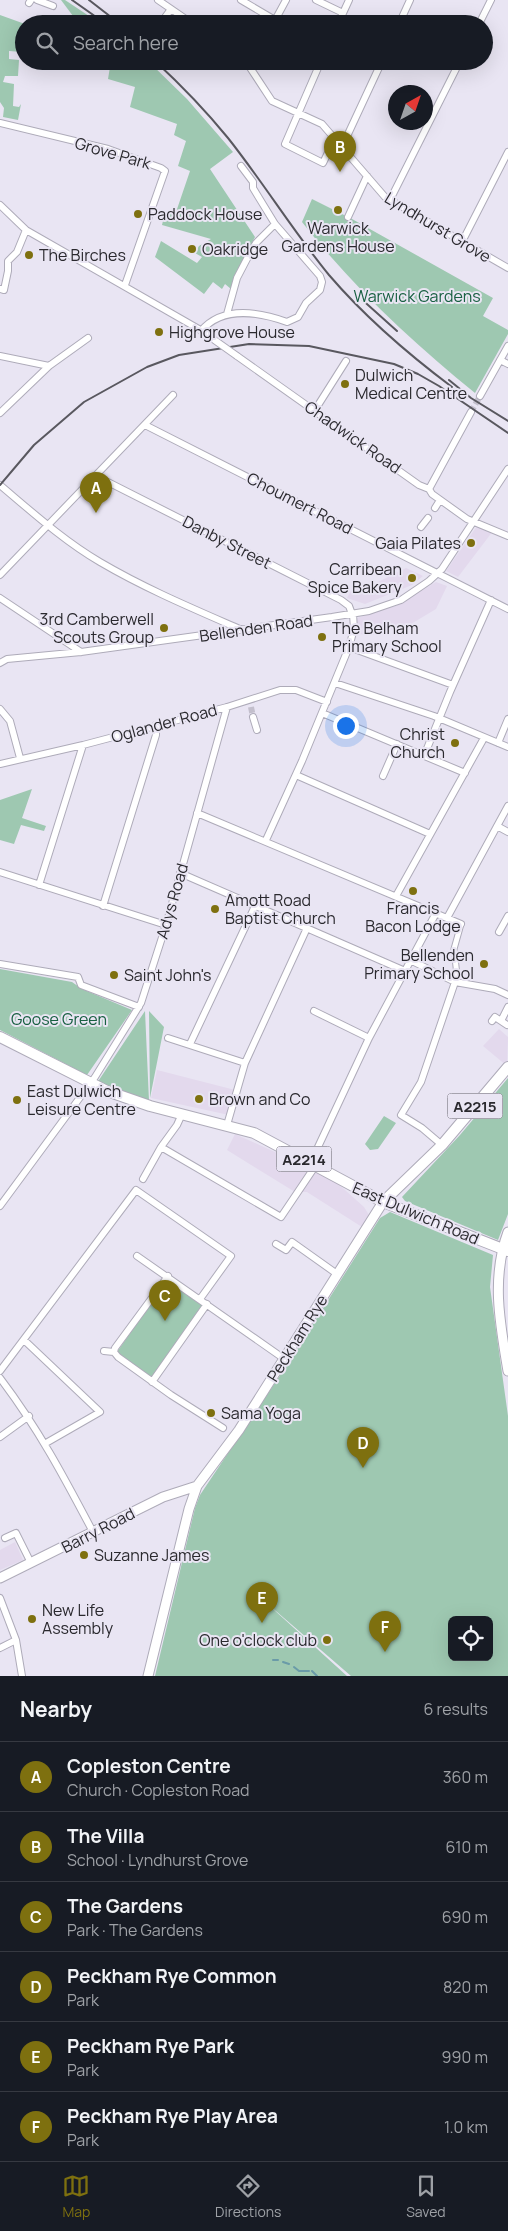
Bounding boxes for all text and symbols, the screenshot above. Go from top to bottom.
search box [15,15,493,70]
icon: search [33,29,61,57]
text: Search here [73,30,179,56]
north arrow [388,85,433,130]
pin: B [324,131,356,172]
street label: Grove Park [72,132,155,175]
street label: Lyndhurst Grove [381,187,495,267]
place label: Paddock House [148,203,262,225]
marker: Warwick Gardens House [332,204,344,216]
marker: Paddock House [132,208,144,220]
place label: Warwick Gardens House [281,217,395,257]
place label: Oakridge [202,238,268,260]
marker: Oakridge [186,243,198,255]
place label: The Birches [39,244,126,266]
marker: The Birches [23,249,35,261]
park label: Warwick Gardens [353,285,481,307]
place label: Highgrove House [169,321,295,343]
marker: Highgrove House [153,326,165,338]
place label: Dulwich Medical Centre [355,364,467,404]
marker: Dulwich Medical Centre [339,378,351,390]
street label: Chadwick Road [300,396,406,478]
street label: Choumert Road [243,467,357,539]
pin: A [80,472,112,513]
street label: Danby Street [179,510,275,574]
place label: Gaia Pilates [375,532,461,554]
marker: Gaia Pilates [465,537,477,549]
place label: Carribean Spice Bakery [308,558,403,598]
marker: Carribean Spice Bakery [406,572,418,584]
place label: 3rd Camberwell Scouts Group [40,608,154,648]
street label: Bellenden Road [198,609,314,647]
place label: The Belham Primary School [332,617,442,657]
marker: 3rd Camberwell Scouts Group [158,622,170,634]
marker: The Belham Primary School [316,631,328,643]
street label: Oglander Road [109,698,219,748]
your location [333,713,359,739]
place label: Christ Church [391,723,445,763]
marker: Christ Church [449,737,461,749]
street label: Adys Road [151,861,193,941]
marker: Francis Bacon Lodge [407,885,419,897]
place label: Amott Road Baptist Church [225,889,336,929]
place label: Francis Bacon Lodge [365,897,461,937]
marker: Amott Road Baptist Church [209,903,221,915]
place label: Bellenden Primary School [364,944,474,984]
marker: Bellenden Primary School [478,958,490,970]
place label: Saint John's [124,964,211,986]
marker: Saint John's [108,969,120,981]
park label: Goose Green [11,1008,107,1030]
place label: East Dulwich Leisure Centre [27,1080,136,1120]
place label: Brown and Co [209,1088,310,1110]
marker: Brown and Co [193,1093,205,1105]
marker: East Dulwich Leisure Centre [11,1094,23,1106]
road number: A2215 [448,1094,502,1118]
road number: A2214 [276,1146,332,1172]
street label: East Dulwich Road [349,1176,483,1250]
pin: C [149,1280,181,1321]
street label: Peckham Rye [262,1290,332,1386]
place label: Sama Yoga [221,1402,301,1424]
marker: Sama Yoga [205,1407,217,1419]
pin: D [347,1427,379,1468]
street label: Barry Road [58,1502,138,1558]
place label: Suzanne James [94,1544,209,1566]
marker: Suzanne James [78,1549,90,1561]
pin: E [246,1582,278,1623]
place label: New Life Assembly [42,1599,114,1639]
pin: F [369,1611,401,1652]
marker: New Life Assembly [26,1613,38,1625]
map controls [448,1616,493,1661]
button: locate [448,1616,493,1661]
place label: One o'clock club [199,1629,317,1651]
marker: One o'clock club [321,1634,333,1646]
text: Nearby [20,1695,92,1723]
text: 6 results [423,1698,488,1720]
text: Copleston Centre [67,1753,231,1779]
text: A [31,1766,41,1788]
text: 360 m [443,1766,488,1788]
text: Church · Copleston Road [67,1779,250,1801]
text: The Villa [67,1823,144,1849]
text: B [31,1836,41,1858]
text: 610 m [446,1836,488,1858]
text: School · Lyndhurst Grove [67,1849,248,1871]
text: The Gardens [67,1893,183,1919]
text: C [30,1906,42,1928]
text: 690 m [442,1906,488,1928]
text: Park · The Gardens [67,1919,203,1941]
text: Peckham Rye Common [67,1963,277,1989]
text: D [30,1976,42,1998]
text: 820 m [443,1976,488,1998]
text: Park [67,1989,99,2011]
text: Peckham Rye Park [67,2033,234,2059]
text: E [31,2046,41,2068]
text: 990 m [442,2046,488,2068]
text: Park [67,2059,99,2081]
text: Peckham Rye Play Area [67,2103,278,2129]
text: F [32,2116,40,2138]
text: 1.0 km [444,2116,488,2138]
text: Park [67,2129,99,2151]
tab: Map [62,2172,90,2221]
tab: Directions [215,2172,281,2221]
tab: Saved [406,2172,446,2221]

